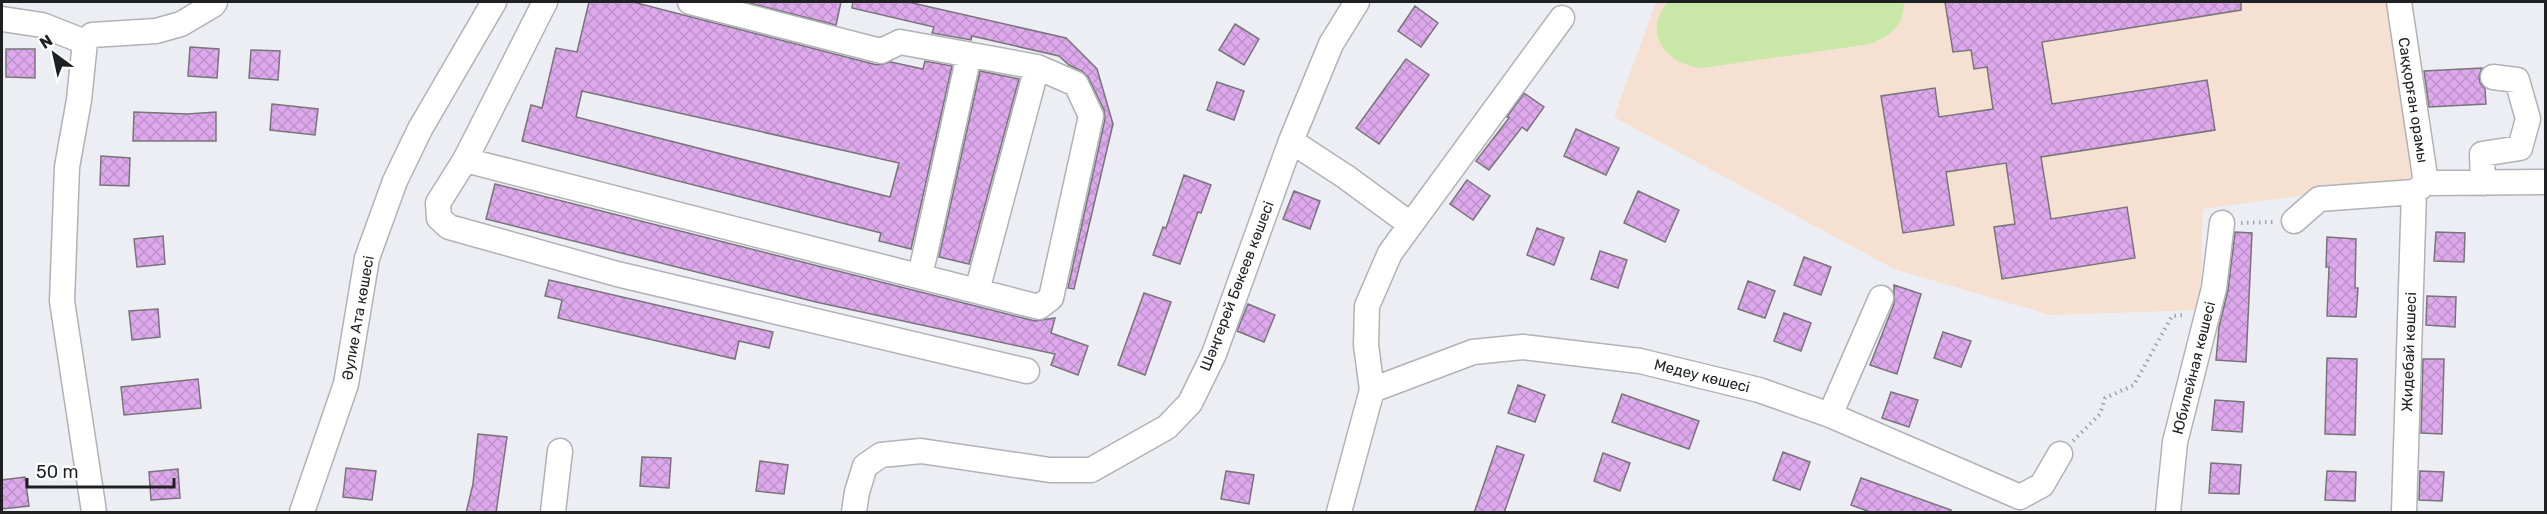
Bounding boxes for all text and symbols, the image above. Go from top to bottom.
north arrow [24,24,84,84]
text: N [36,31,56,53]
street label: Саққорған орамы [2394,36,2432,164]
street label: Шәңгерей Бөкеев көшесі [1196,199,1278,373]
street label: Әулие Ата көшесі [338,254,378,382]
street label: Жидебай көшесі [2398,292,2420,412]
street label: Юбилейная көшесі [2169,300,2219,436]
street label: Медеу көшесі [1652,355,1752,397]
scale bar [27,451,174,489]
text: 50 m [36,461,79,483]

